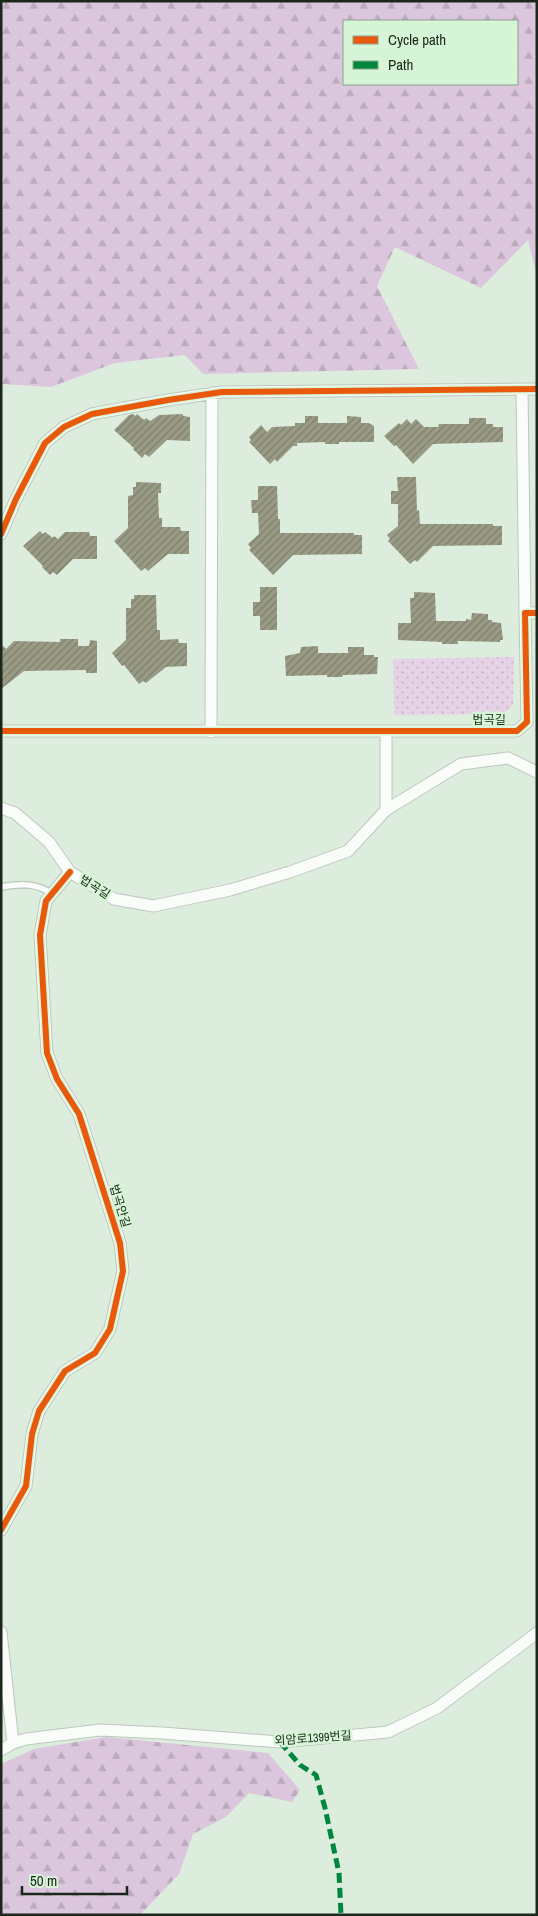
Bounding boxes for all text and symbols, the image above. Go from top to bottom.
legend [343,20,518,85]
text: Cycle path [388,29,446,50]
text: Path [388,54,413,75]
street label: 법곡길 [472,712,506,728]
street label: 법곡길 [77,871,113,903]
street label: 법곡안길 [106,1183,134,1229]
street label: 외암로1399번길 [274,1727,352,1749]
scale bar [22,1864,128,1896]
text: 50 m [30,1870,57,1891]

